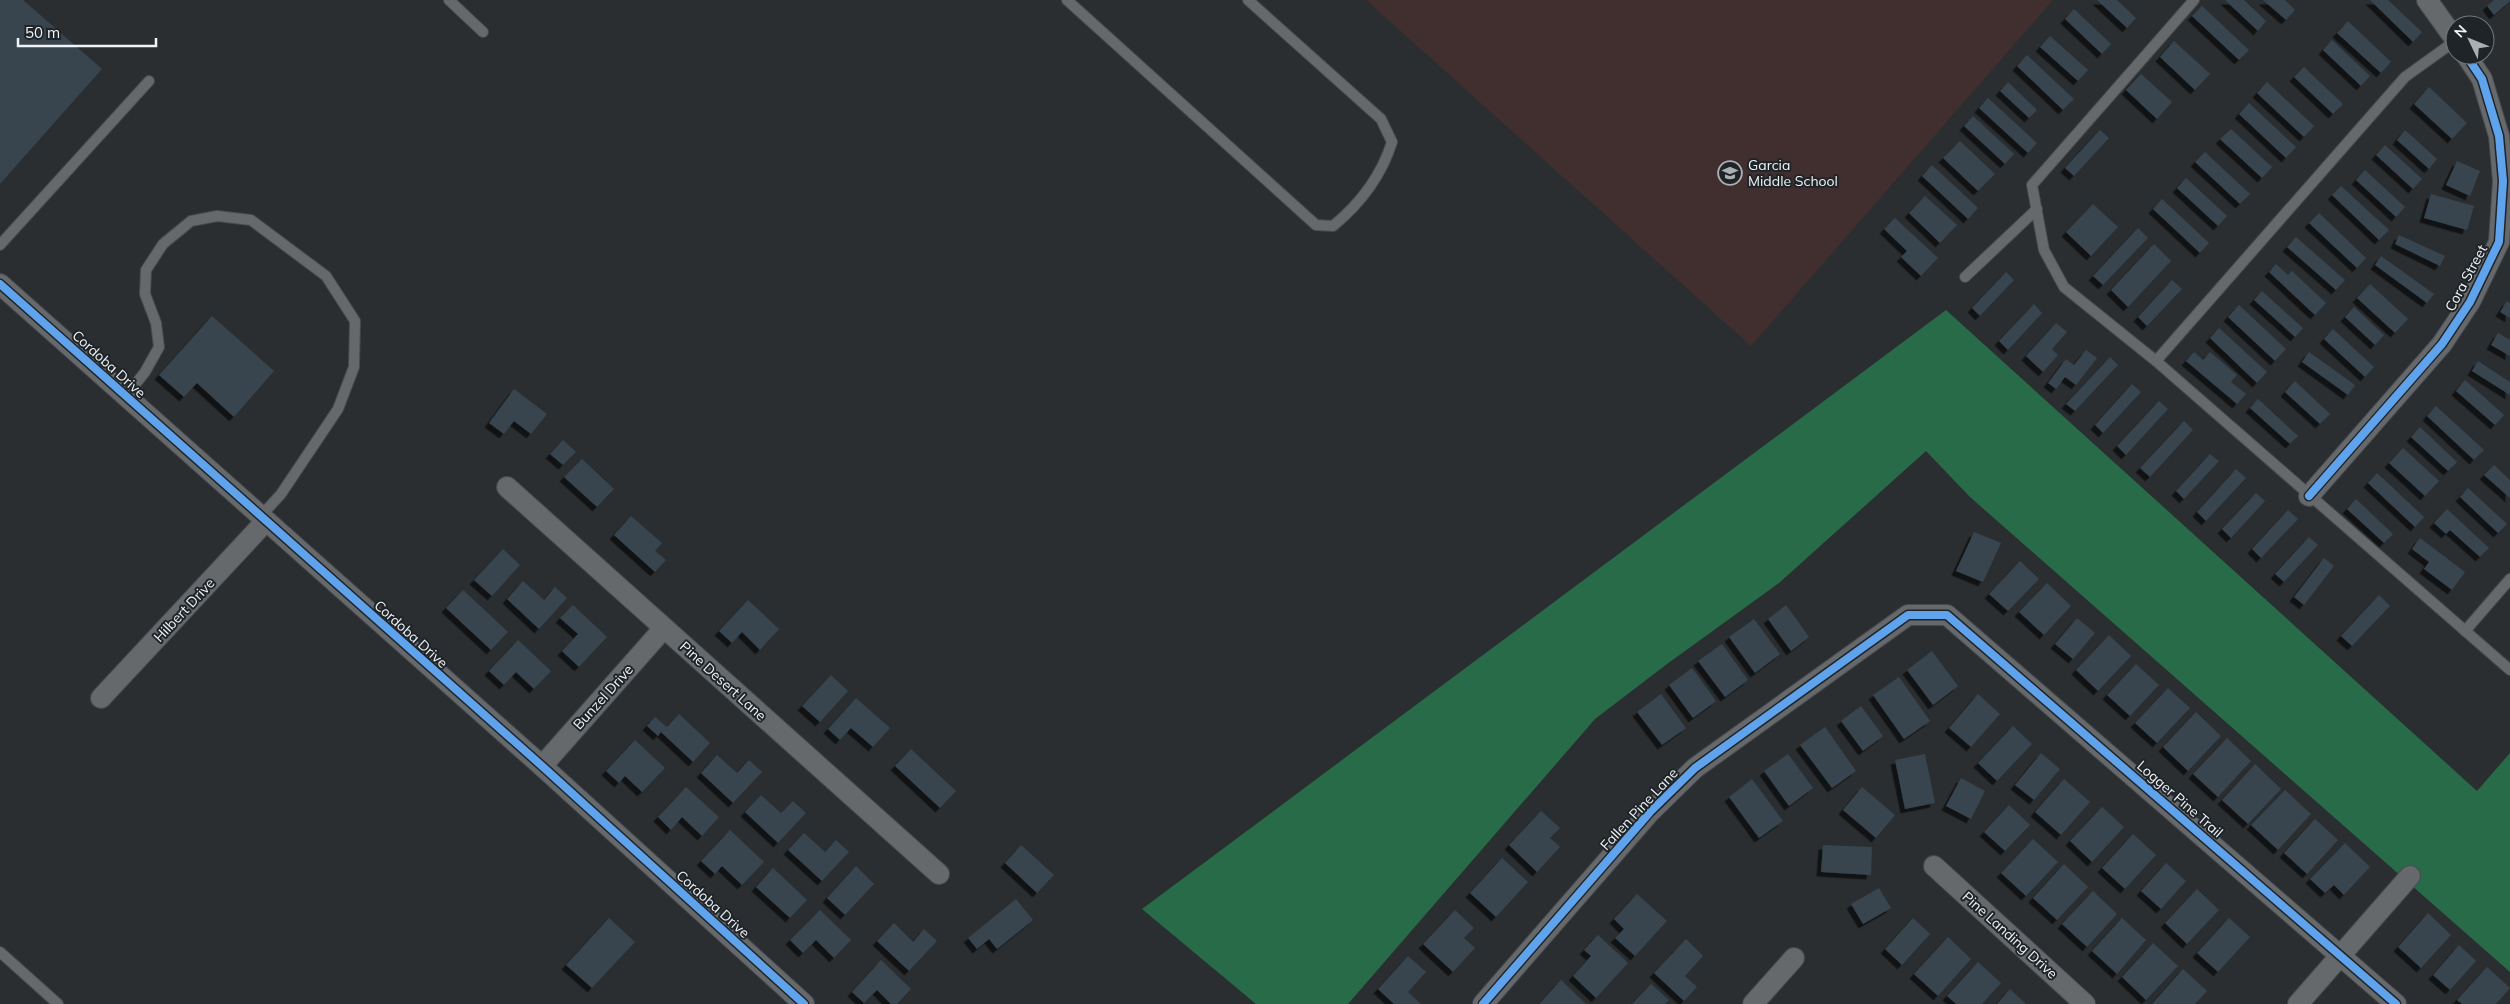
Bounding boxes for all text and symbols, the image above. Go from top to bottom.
scale bar [18,15,155,47]
north arrow [2445,15,2495,65]
text: N [2450,21,2471,41]
text: 50 m [25,23,60,42]
place label: Garcia Middle School [1748,156,1838,190]
school or university icon: Garcia Middle School [1717,160,1743,186]
street label: Cora Street [2441,242,2491,314]
street label: Cordoba Drive [69,326,149,402]
street label: Hilbert Drive [150,574,218,646]
street label: Cordoba Drive [371,596,451,672]
street label: Pine Desert Lane [676,637,770,725]
street label: Bunzel Drive [569,661,637,733]
street label: Logger Pine Trail [2133,757,2227,841]
street label: Fallen Pine Lane [1596,764,1682,854]
street label: Cordoba Drive [673,866,753,942]
street label: Pine Landing Drive [1959,887,2061,983]

